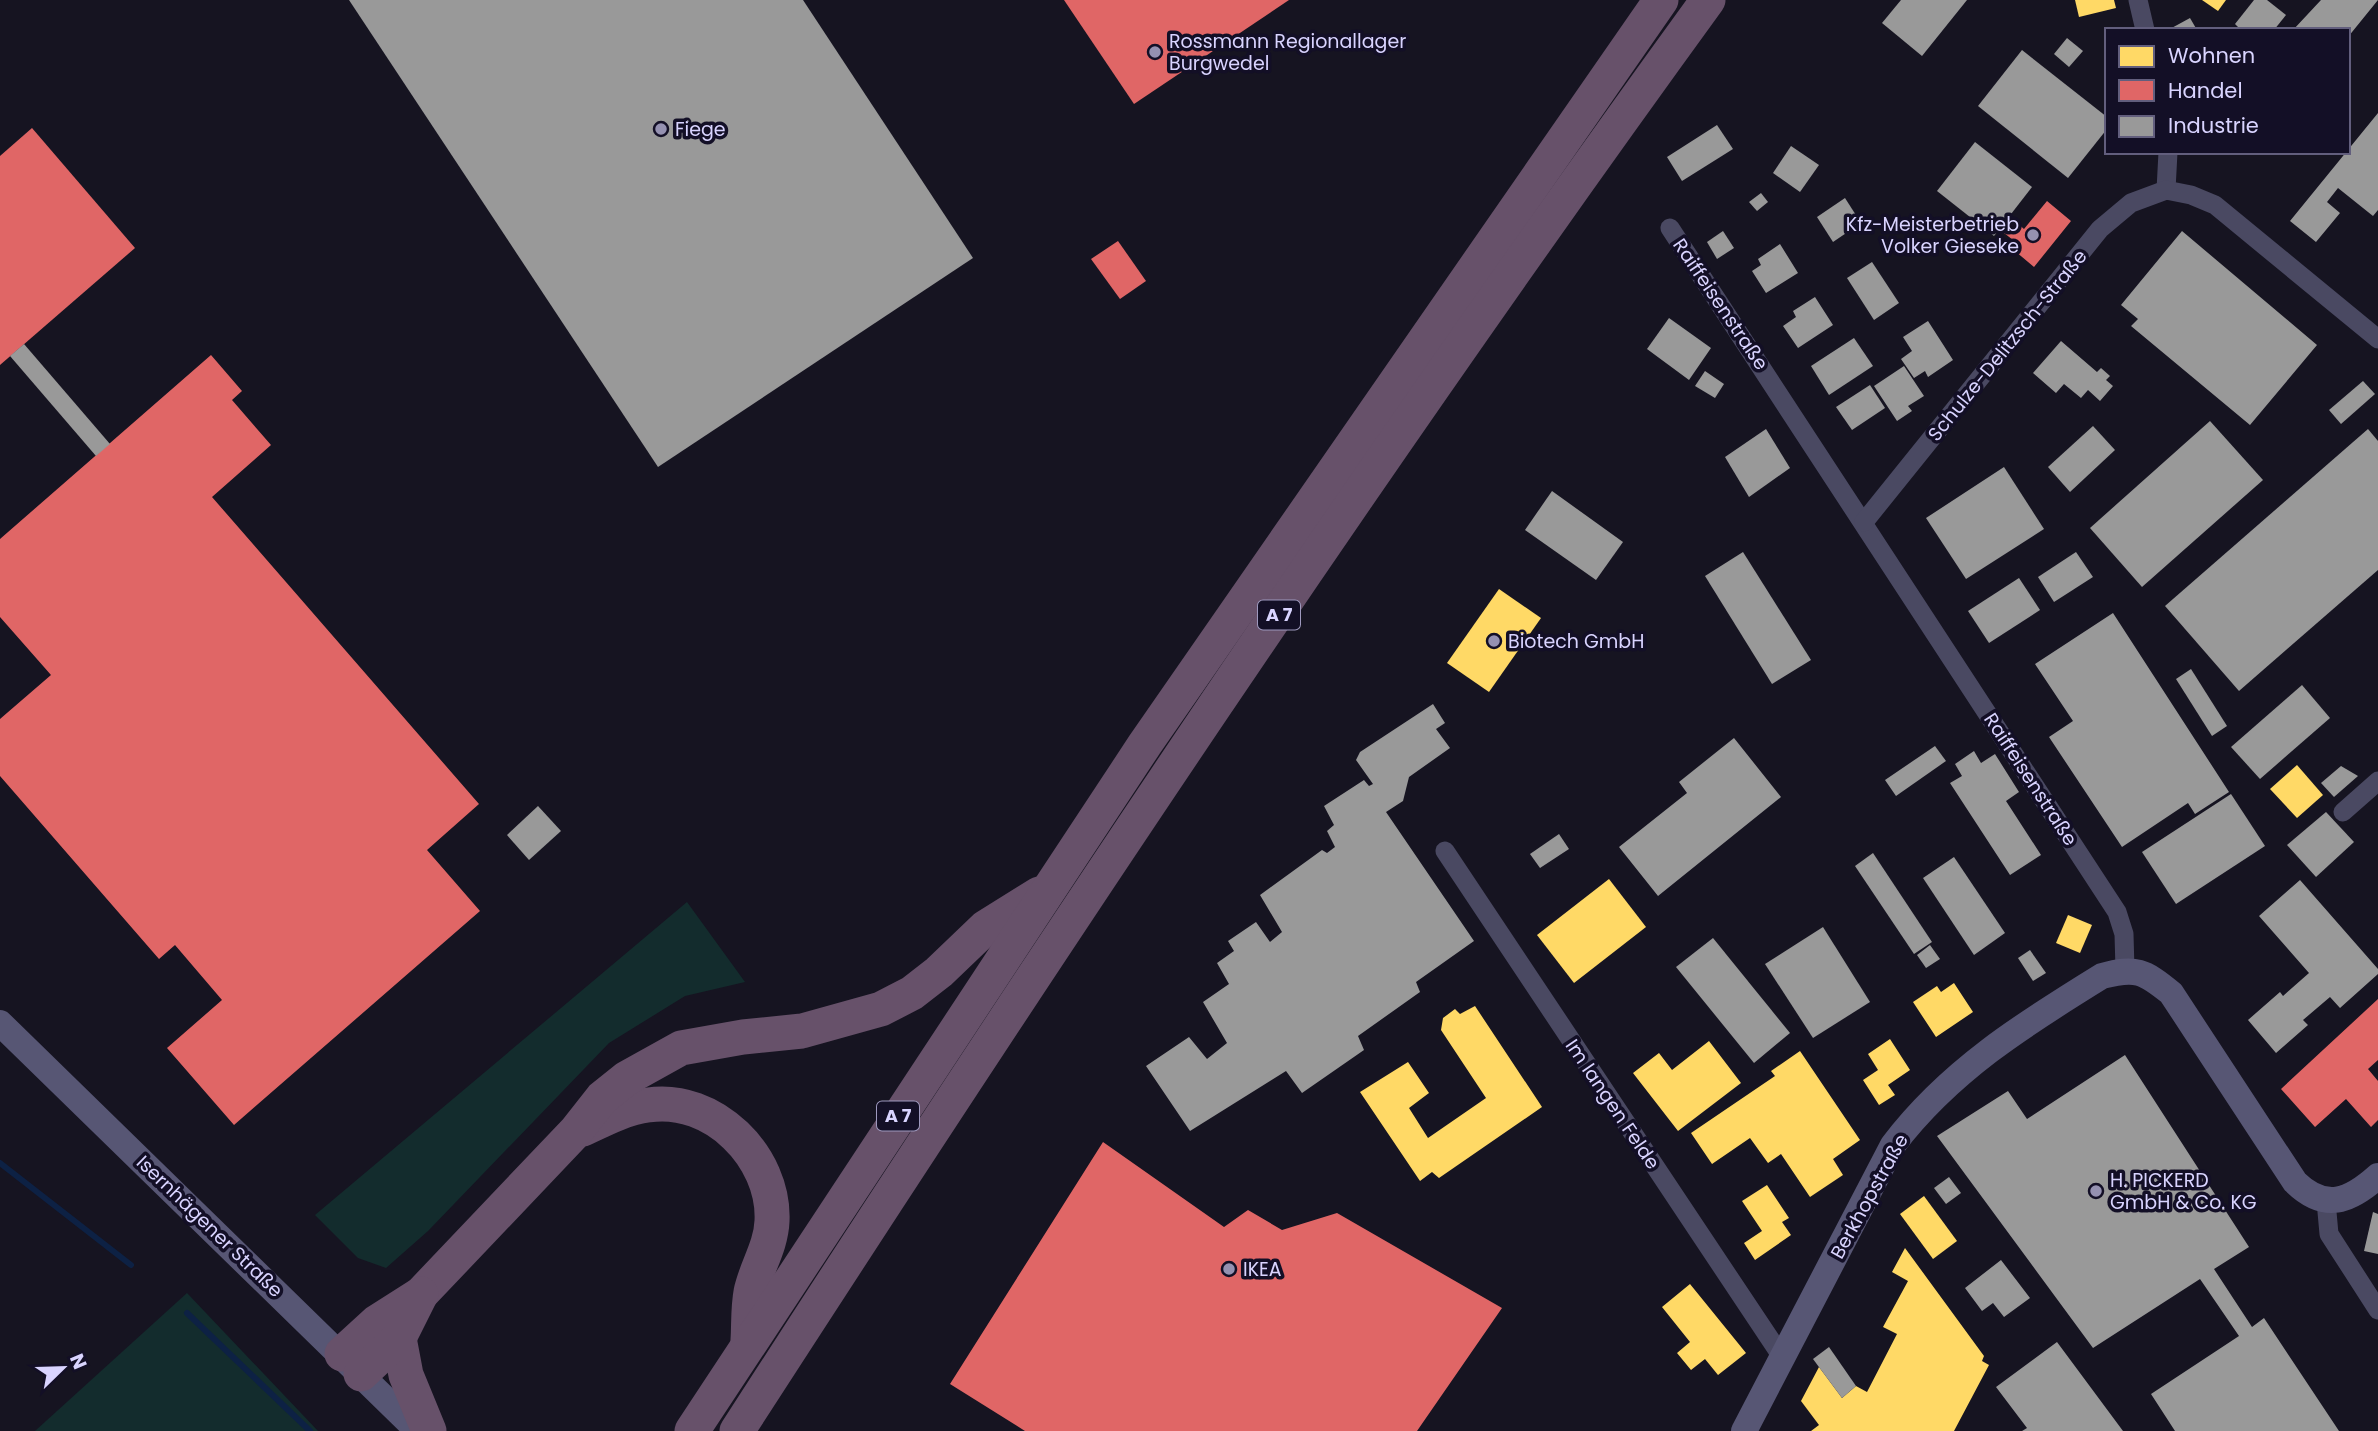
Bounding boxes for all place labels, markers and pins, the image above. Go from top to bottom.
place label: Rossmann Regionallager Burgwedel [1169,28,1406,77]
marker: Rossmann Regionallager Burgwedel [1147,44,1163,60]
place label: Fiege [675,116,726,143]
marker: Fiege [653,121,669,137]
place label: Kfz-Meisterbetrieb Volker Gieseke [1846,211,2019,260]
marker: Kfz-Meisterbetrieb Volker Gieseke [2025,227,2041,243]
place label: Biotech GmbH [1508,628,1644,655]
marker: Biotech GmbH [1486,633,1502,649]
place label: H. PICKERD GmbH & Co. KG [2110,1167,2257,1216]
marker: H. PICKERD GmbH & Co. KG [2088,1183,2104,1199]
place label: IKEA [1243,1256,1282,1283]
marker: IKEA [1221,1261,1237,1277]

